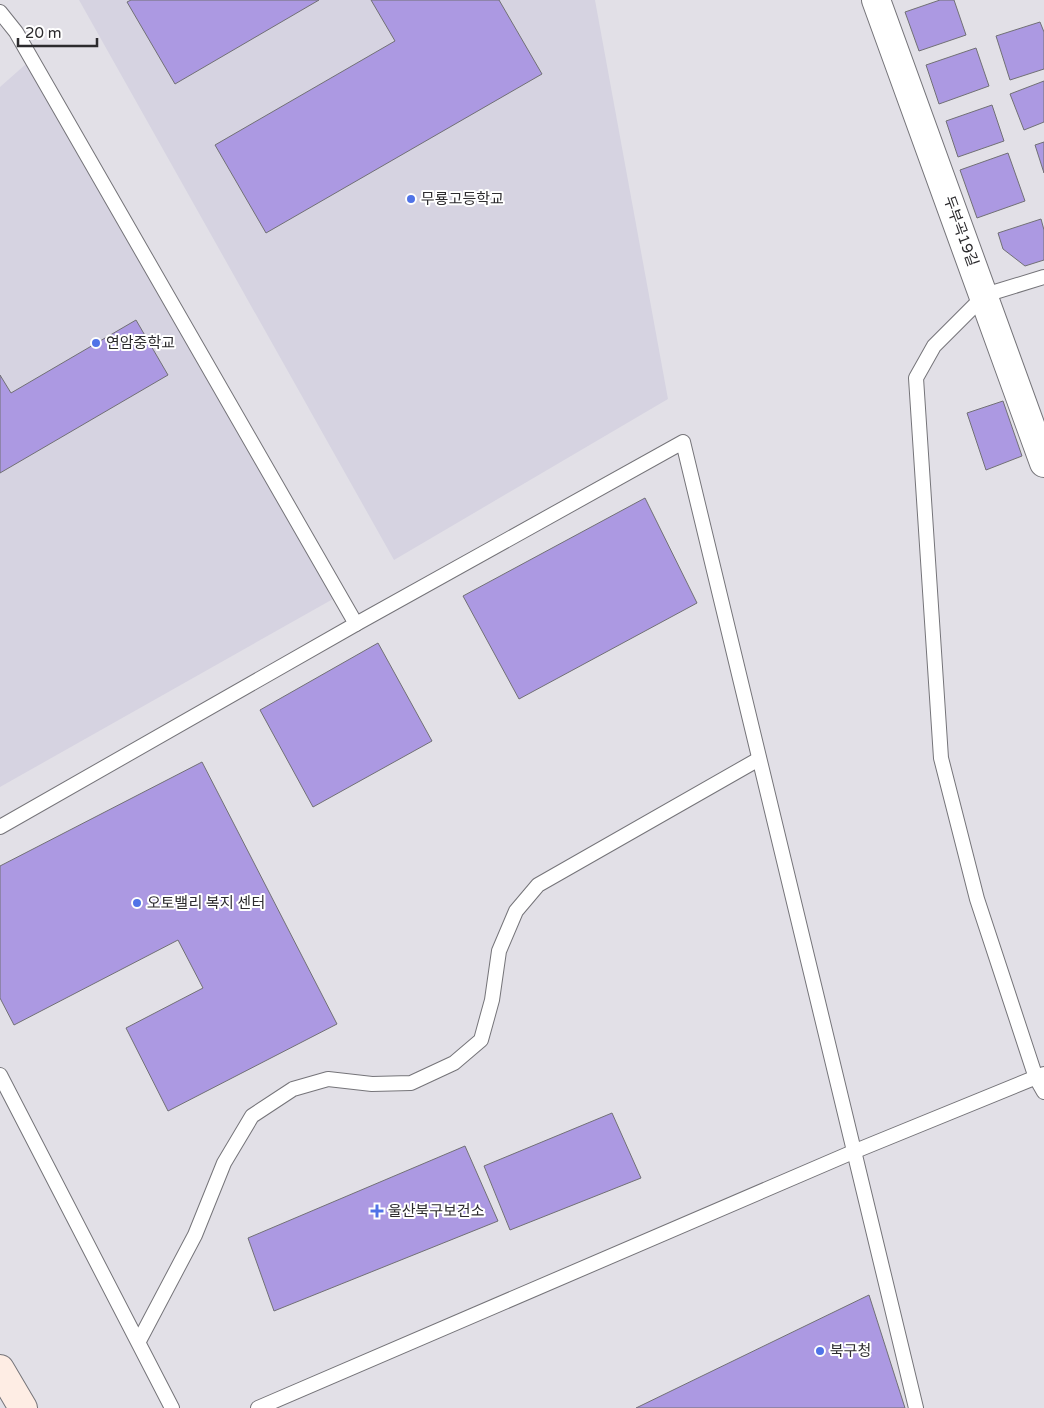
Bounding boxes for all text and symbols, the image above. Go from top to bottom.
scale bar [18,15,96,47]
text: 20 m [25,24,62,42]
place label: 무룡고등학교 [421,190,504,208]
marker: 무룡고등학교 [405,193,417,205]
street label: 두부곡19길 [940,193,982,269]
place label: 연암중학교 [106,334,175,352]
marker: 연암중학교 [90,337,102,349]
place label: 오토밸리 복지 센터 [147,894,265,912]
marker: 오토밸리 복지 센터 [131,897,143,909]
place label: 울산북구보건소 [388,1202,485,1220]
marker: 울산북구보건소 [370,1204,384,1218]
place label: 북구청 [830,1342,871,1360]
marker: 북구청 [814,1345,826,1357]

